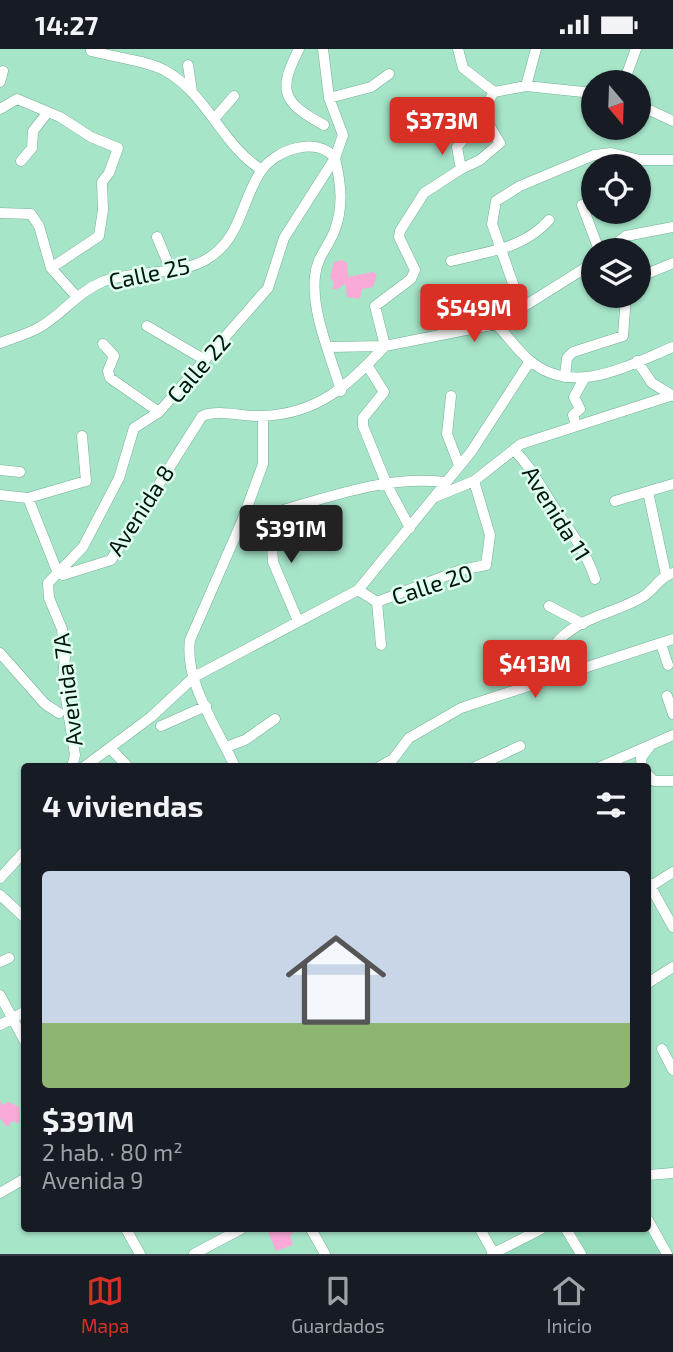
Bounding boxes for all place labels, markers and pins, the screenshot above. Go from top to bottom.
pin: $373M [393,97,491,157]
pin: $549M [425,285,523,344]
pin: $391M [242,505,340,565]
pin: $413M [486,641,584,700]

